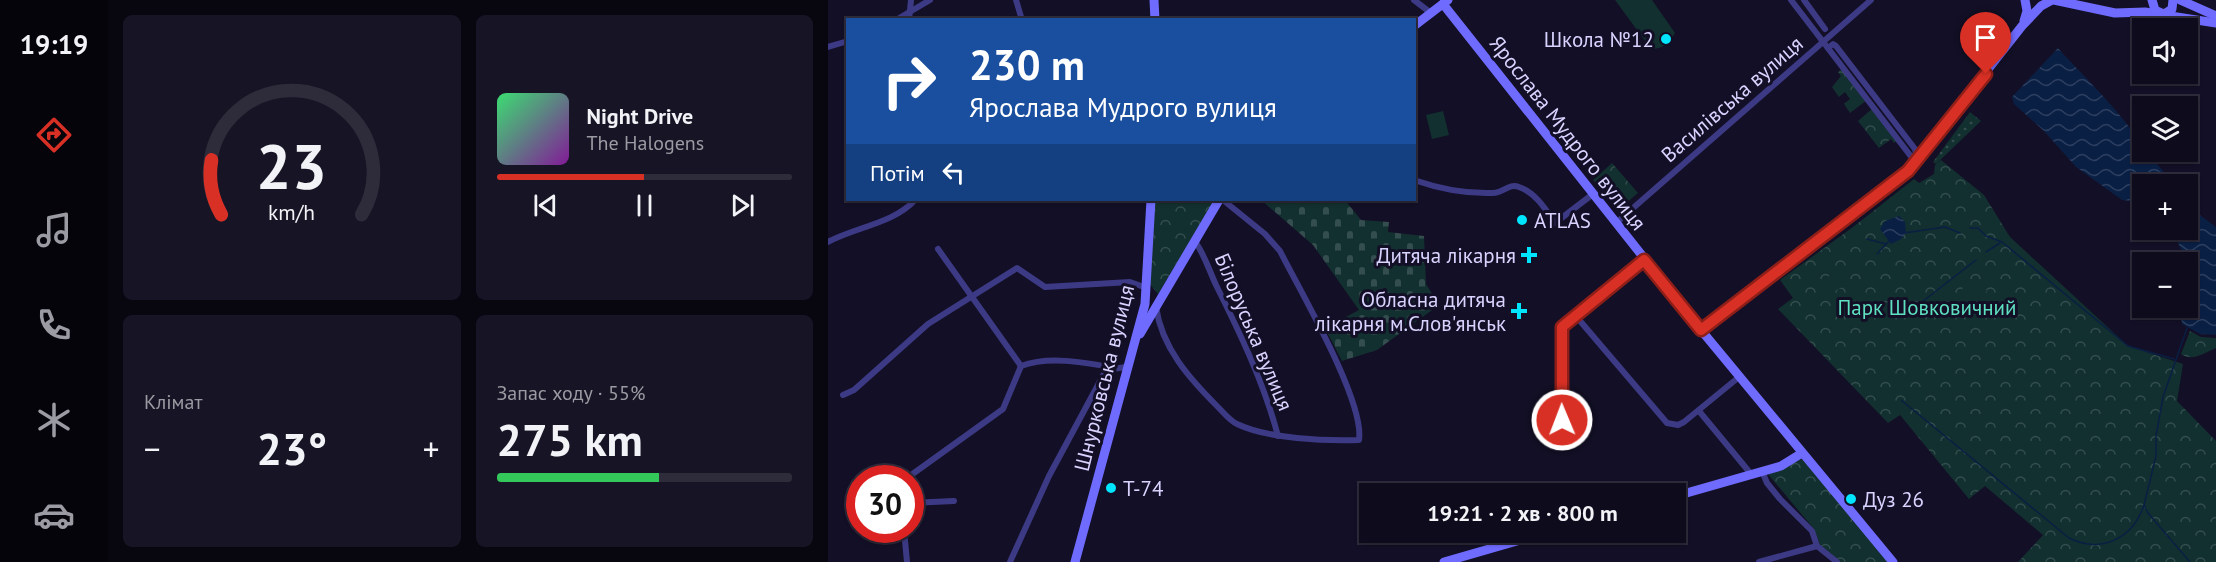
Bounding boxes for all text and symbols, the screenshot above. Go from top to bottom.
pin [1960,12,2011,74]
map controls [2132,18,2198,318]
button: sound [2132,18,2198,84]
icon: arrive [1969,21,2002,54]
place label: Школа №12 [1544,26,1654,53]
text: 19:19 [20,27,88,61]
street label: Ярослава Мудрого вулиця [1484,30,1652,236]
street label: Василівська вулиця [1656,30,1808,168]
marker: Школа №12 [1659,32,1673,46]
text: 230 m [969,37,1085,92]
icon: right [870,42,948,120]
text: Ярослава Мудрого вулиця [969,90,1277,124]
button: layers [2132,96,2198,162]
text: Night Drive [587,102,693,130]
icon: directions [33,114,75,156]
text: 23 [256,125,327,206]
text: The Halogens [587,130,704,156]
icon: left [937,156,970,189]
text: Потім [870,159,925,187]
button: + [2132,174,2198,240]
icon: previous [529,189,562,222]
icon: pause [628,189,661,222]
icon: next [726,189,759,222]
text: km/h [268,198,315,226]
place label: ATLAS [1534,207,1591,234]
icon: music [33,209,75,251]
marker: ATLAS [1515,213,1529,227]
place label: Дитяча лікарня [1377,242,1516,269]
marker: Дитяча лікарня [1520,246,1538,264]
street label: Білоруська вулиця [1209,249,1299,415]
button: − [2132,252,2198,318]
street label: Шнурковська вулиця [1068,282,1140,474]
place label: Обласна дитяча лікарня м.Слов'янськ [1314,286,1506,337]
park label: Парк Шовковичний [1838,294,2016,321]
marker: Обласна дитяча лікарня м.Слов'янськ [1510,302,1528,320]
icon: phone [33,304,75,346]
text: Запас ходу · 55% [497,380,645,406]
position arrow [1530,388,1594,452]
text: Клімат [144,389,202,415]
icon: climate [33,399,75,441]
text: 275 km [497,410,643,468]
text: 23° [256,419,327,477]
text: − [144,427,161,470]
text: + [423,427,439,470]
speed limit sign: 30 [846,465,924,543]
place label: Т-74 [1123,475,1163,502]
marker: Т-74 [1104,481,1118,495]
place label: Дуз 26 [1863,486,1924,513]
marker: Дуз 26 [1844,492,1858,506]
icon: car [33,494,75,536]
text: 19:21 · 2 хв · 800 m [1427,499,1618,527]

